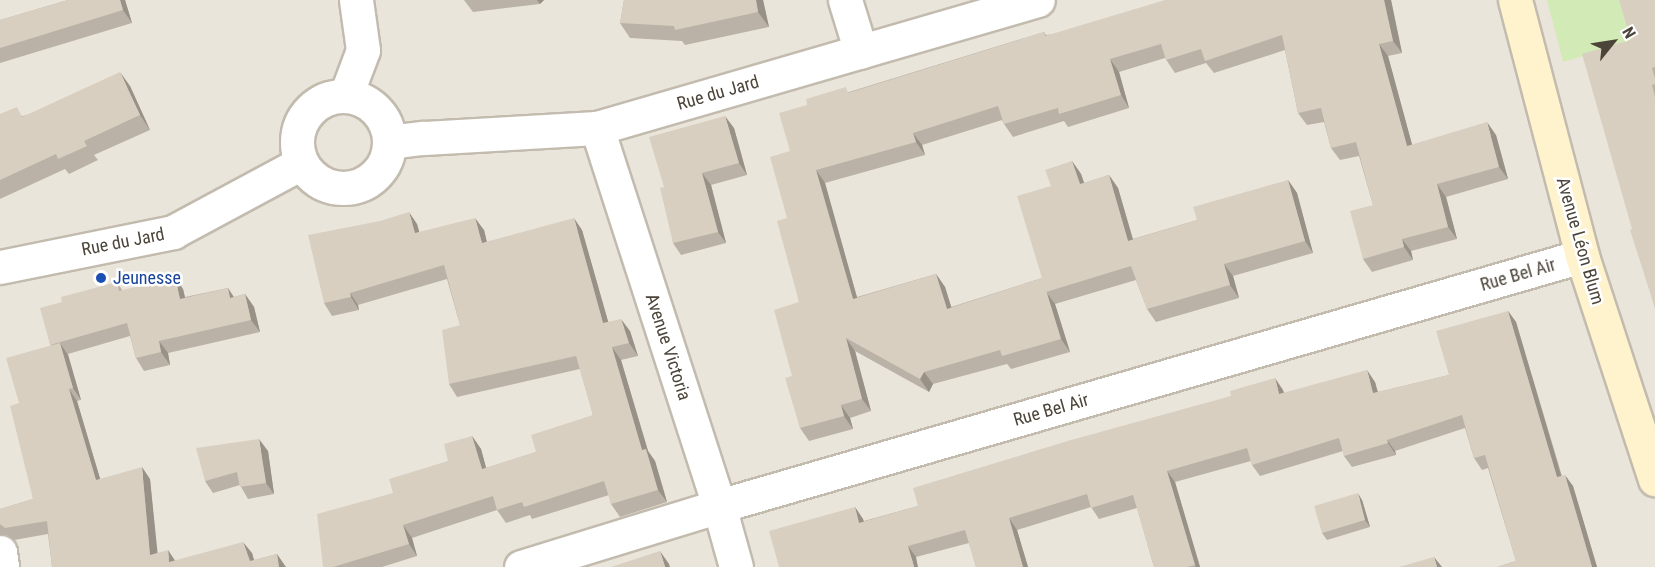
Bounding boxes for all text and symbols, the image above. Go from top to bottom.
north arrow [1583,12,1643,72]
text: N [1618,24,1640,42]
street label: Rue du Jard [675,71,761,115]
street label: Avenue Léon Blum [1552,175,1608,307]
street label: Rue du Jard [80,223,166,261]
street label: Rue Bel Air [1478,254,1558,296]
place label: Jeunesse [113,267,181,289]
marker: Jeunesse [94,271,108,285]
street label: Avenue Victoria [641,291,695,403]
street label: Rue Bel Air [1011,389,1091,431]

